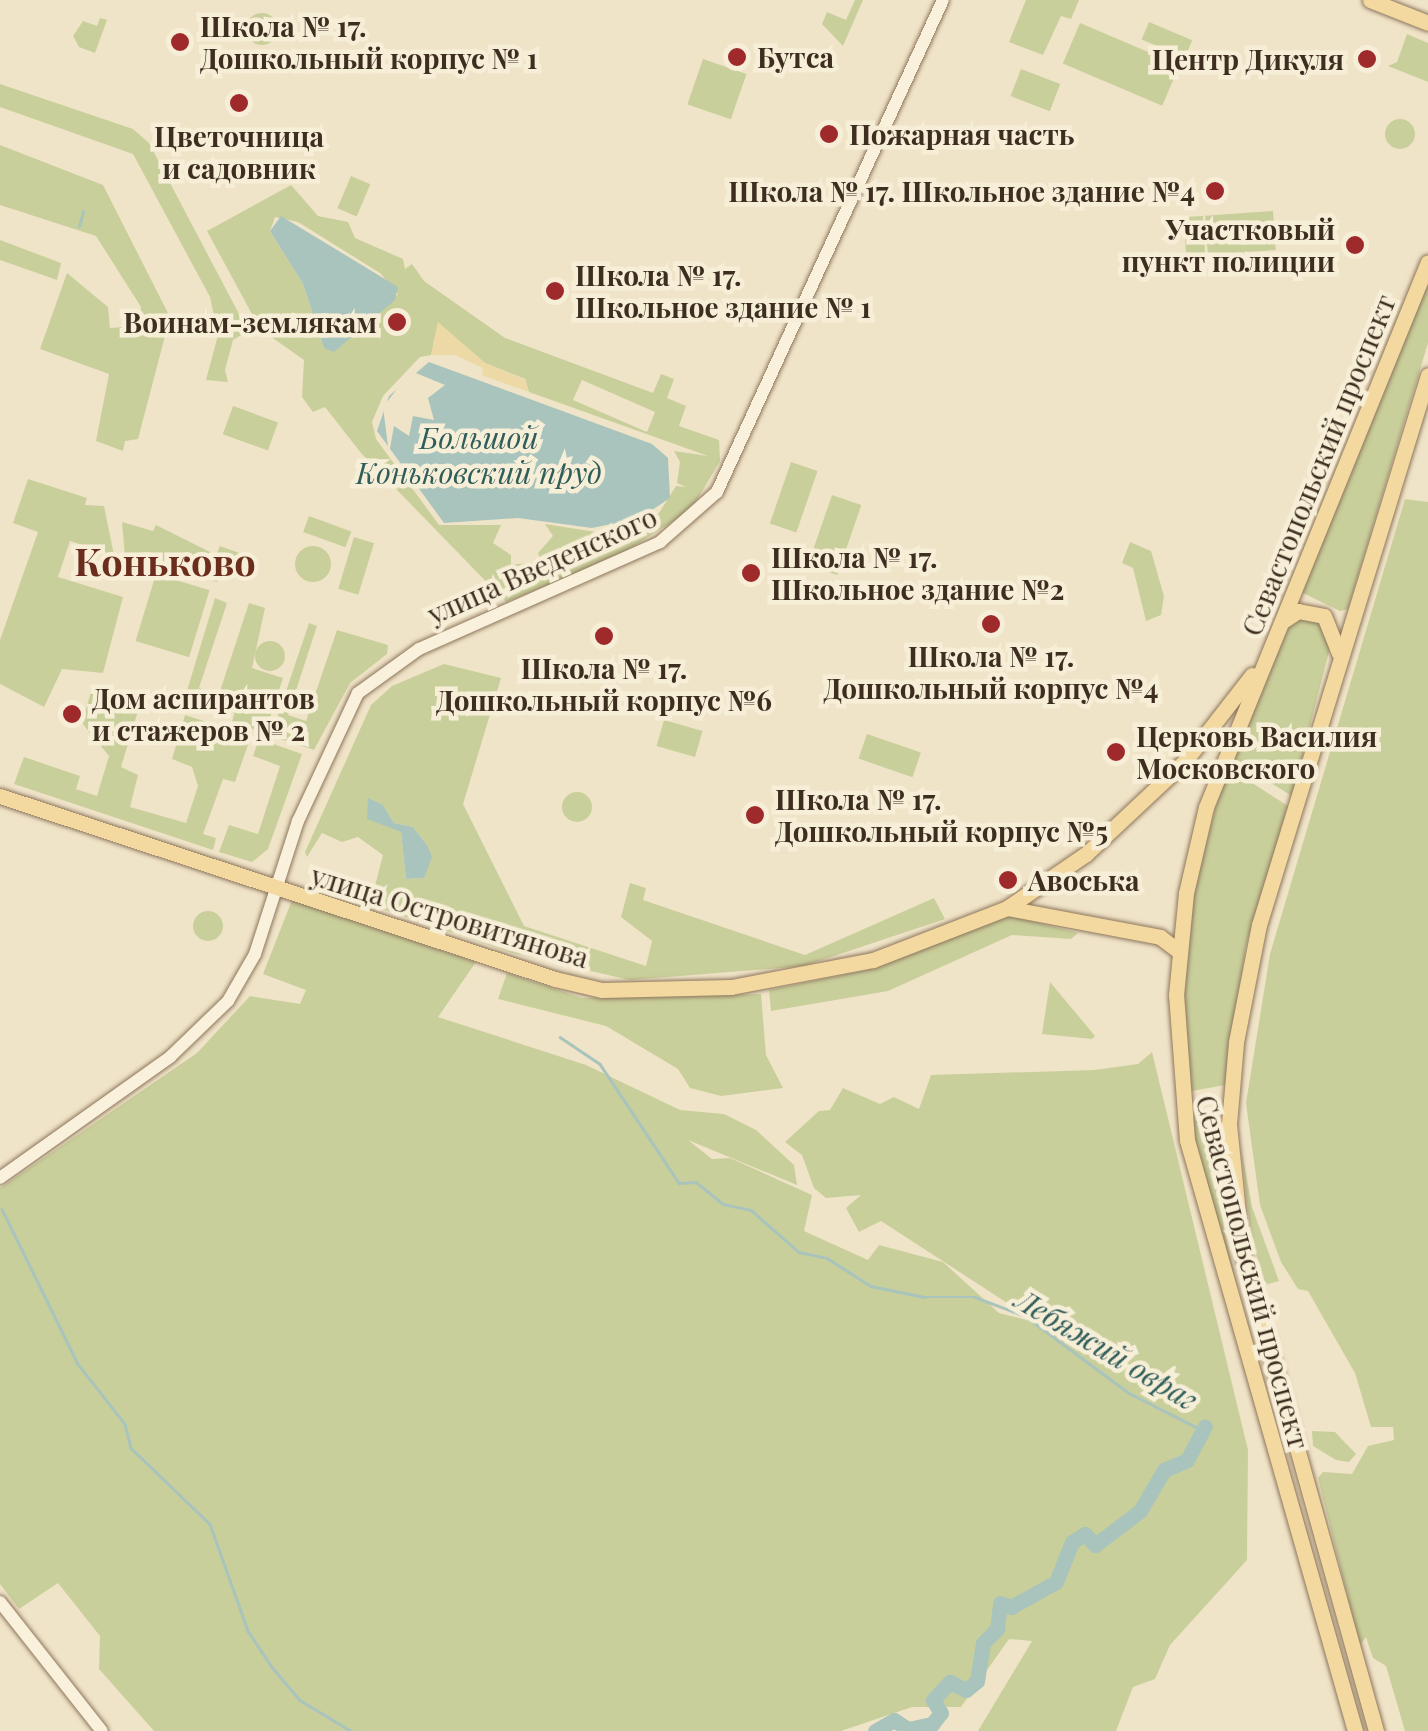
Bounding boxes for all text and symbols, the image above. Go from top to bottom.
place label: Школа № 17. Дошкольный корпус № 1 [200,9,537,75]
marker: Школа № 17. Дошкольный корпус № 1 [169,31,191,53]
place label: Бутса [757,40,834,74]
place label: Центр Дикуля [1152,42,1344,76]
marker: Бутса [726,46,748,68]
marker: Центр Дикуля [1354,46,1380,72]
marker: Цветочница и садовник [228,92,250,114]
place label: Пожарная часть [849,117,1074,151]
place label: Цветочница и садовник [154,119,324,185]
marker: Пожарная часть [818,123,840,145]
place label: Школа № 17. Школьное здание №4 [728,174,1195,208]
marker: Школа № 17. Школьное здание №4 [1204,180,1226,202]
place label: Участковый пункт полиции [1122,212,1335,278]
marker: Участковый пункт полиции [1344,234,1366,256]
place label: Школа № 17. Школьное здание № 1 [575,258,871,324]
marker: Школа № 17. Школьное здание № 1 [544,280,566,302]
street label: Севастопольский проспект [1234,290,1402,640]
place label: Воинам-землякам [123,305,377,339]
marker: Воинам-землякам [386,311,408,333]
water label: Большой Коньковский пруд [356,419,602,490]
street label: улица Введенского [422,499,662,631]
district label: Коньково [74,538,256,584]
place label: Школа № 17. Школьное здание №2 [771,540,1064,606]
marker: Школа № 17. Школьное здание №2 [740,562,762,584]
marker: Школа № 17. Дошкольный корпус №4 [980,613,1002,635]
marker: Школа № 17. Дошкольный корпус №6 [593,625,615,647]
place label: Школа № 17. Дошкольный корпус №4 [824,639,1158,705]
place label: Школа № 17. Дошкольный корпус №6 [436,651,772,717]
place label: Дом аспирантов и стажеров № 2 [92,681,315,747]
marker: Дом аспирантов и стажеров № 2 [61,703,83,725]
place label: Церковь Василия Московского [1136,719,1377,785]
marker: Церковь Василия Московского [1105,741,1127,763]
place label: Школа № 17. Дошкольный корпус №5 [775,782,1108,848]
marker: Школа № 17. Дошкольный корпус №5 [744,804,766,826]
street label: улица Островитянова [307,858,593,974]
place label: Авоська [1028,863,1140,897]
marker: Авоська [997,869,1019,891]
street label: Севастопольский проспект [1190,1091,1316,1453]
water label: Лебяжий овраг [1010,1281,1204,1417]

